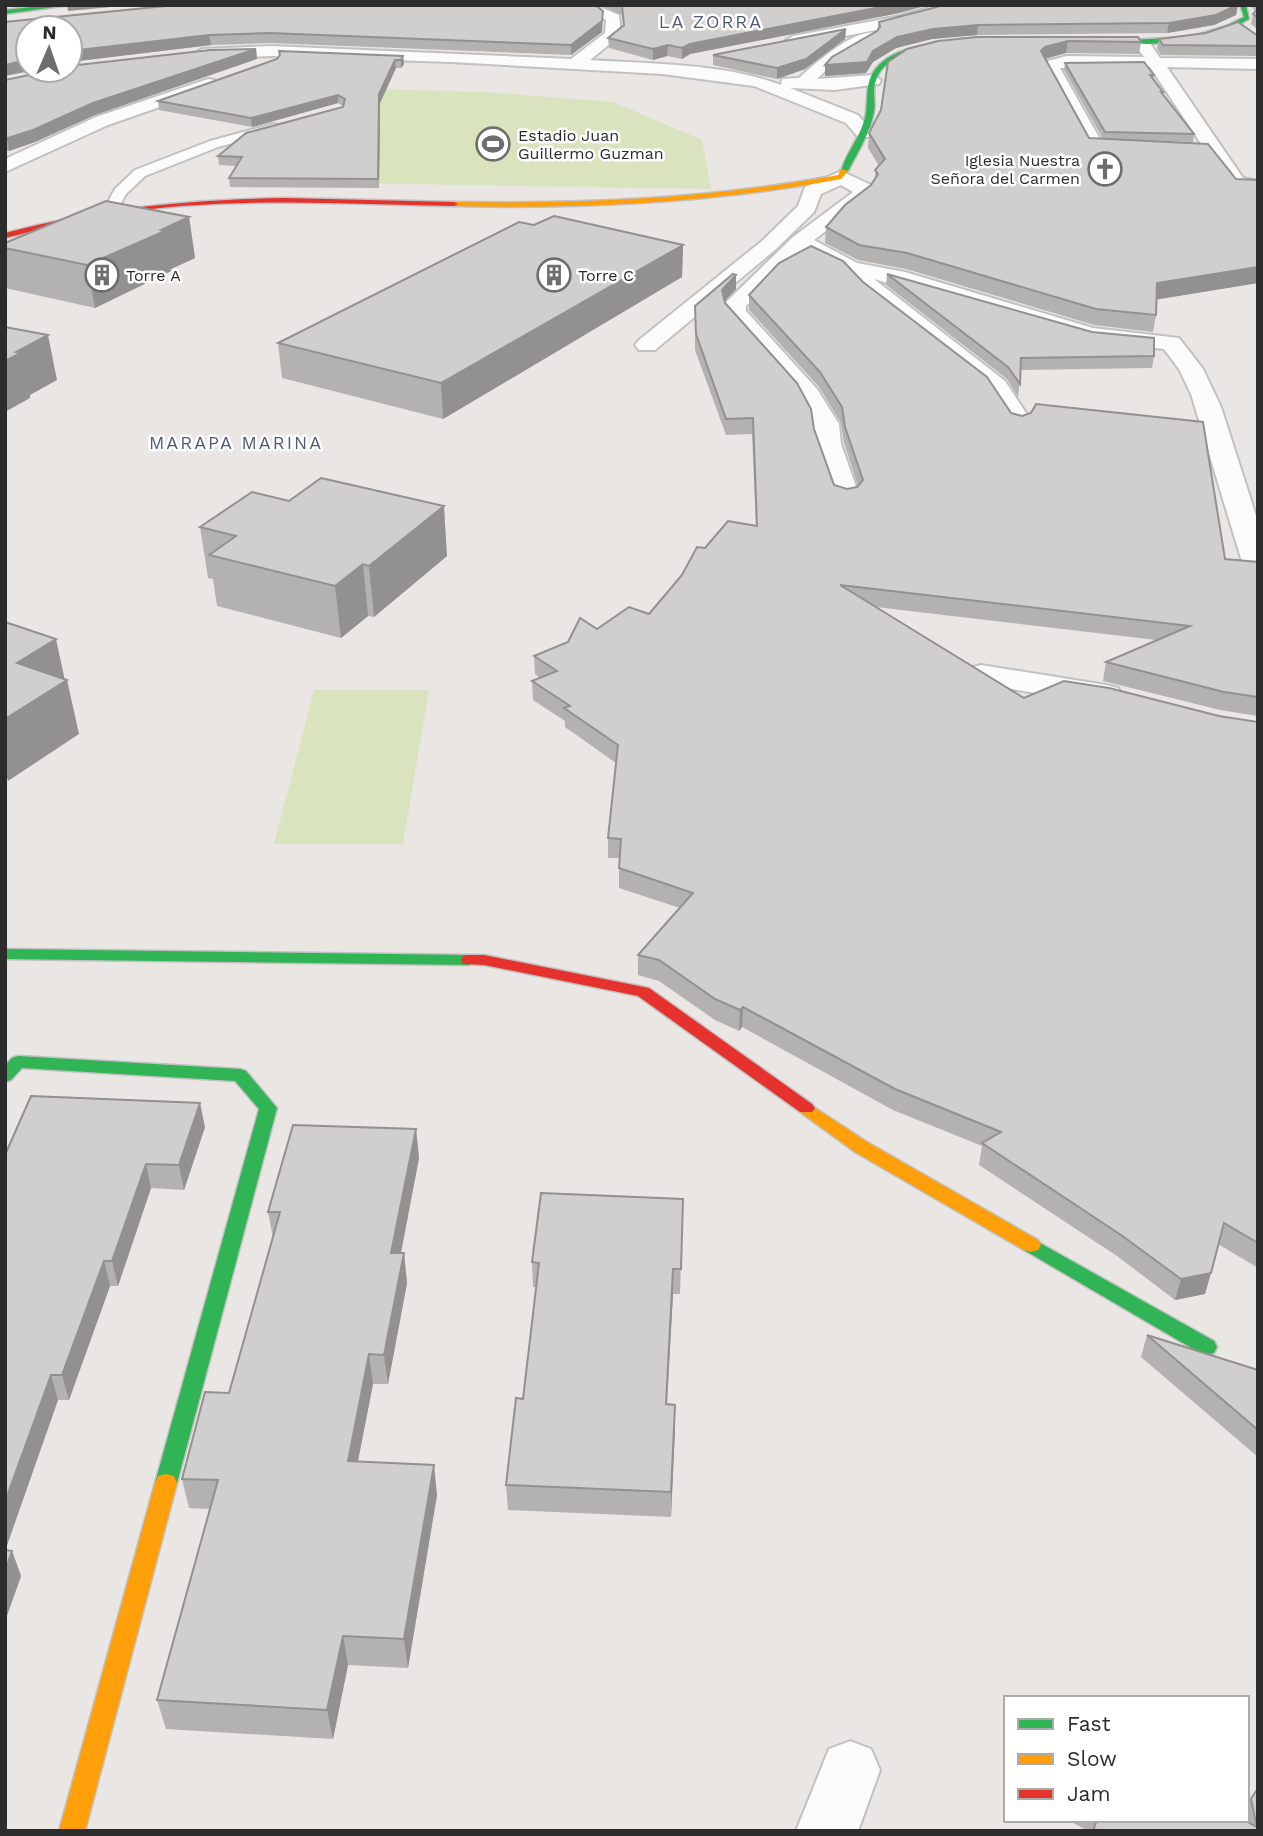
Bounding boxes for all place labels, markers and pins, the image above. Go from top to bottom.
sports icon: Estadio Juan Guillermo Guzman [474,125,512,163]
place label: Estadio Juan Guillermo Guzman [518,126,664,163]
church icon: Iglesia Nuestra Señora del Carmen [1086,150,1124,188]
place label: Iglesia Nuestra Señora del Carmen [931,151,1080,188]
building icon: Torre A [83,256,121,294]
building icon: Torre C [535,256,573,294]
place label: Torre A [126,266,181,285]
place label: Torre C [578,266,634,285]

